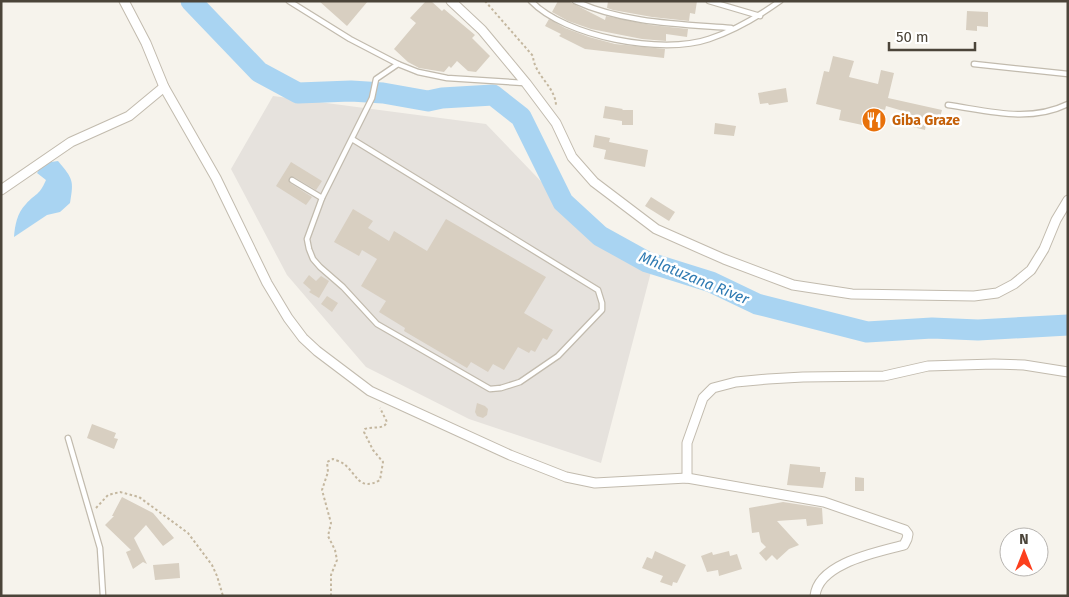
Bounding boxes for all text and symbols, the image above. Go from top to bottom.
scale bar [889,20,975,52]
text: 50 m [896,28,929,46]
restaurant icon: Giba Graze [861,107,887,133]
place label: Giba Graze [892,112,960,129]
water label: Mhlatuzana River [636,248,753,309]
north arrow [999,527,1049,577]
text: N [1019,531,1029,548]

